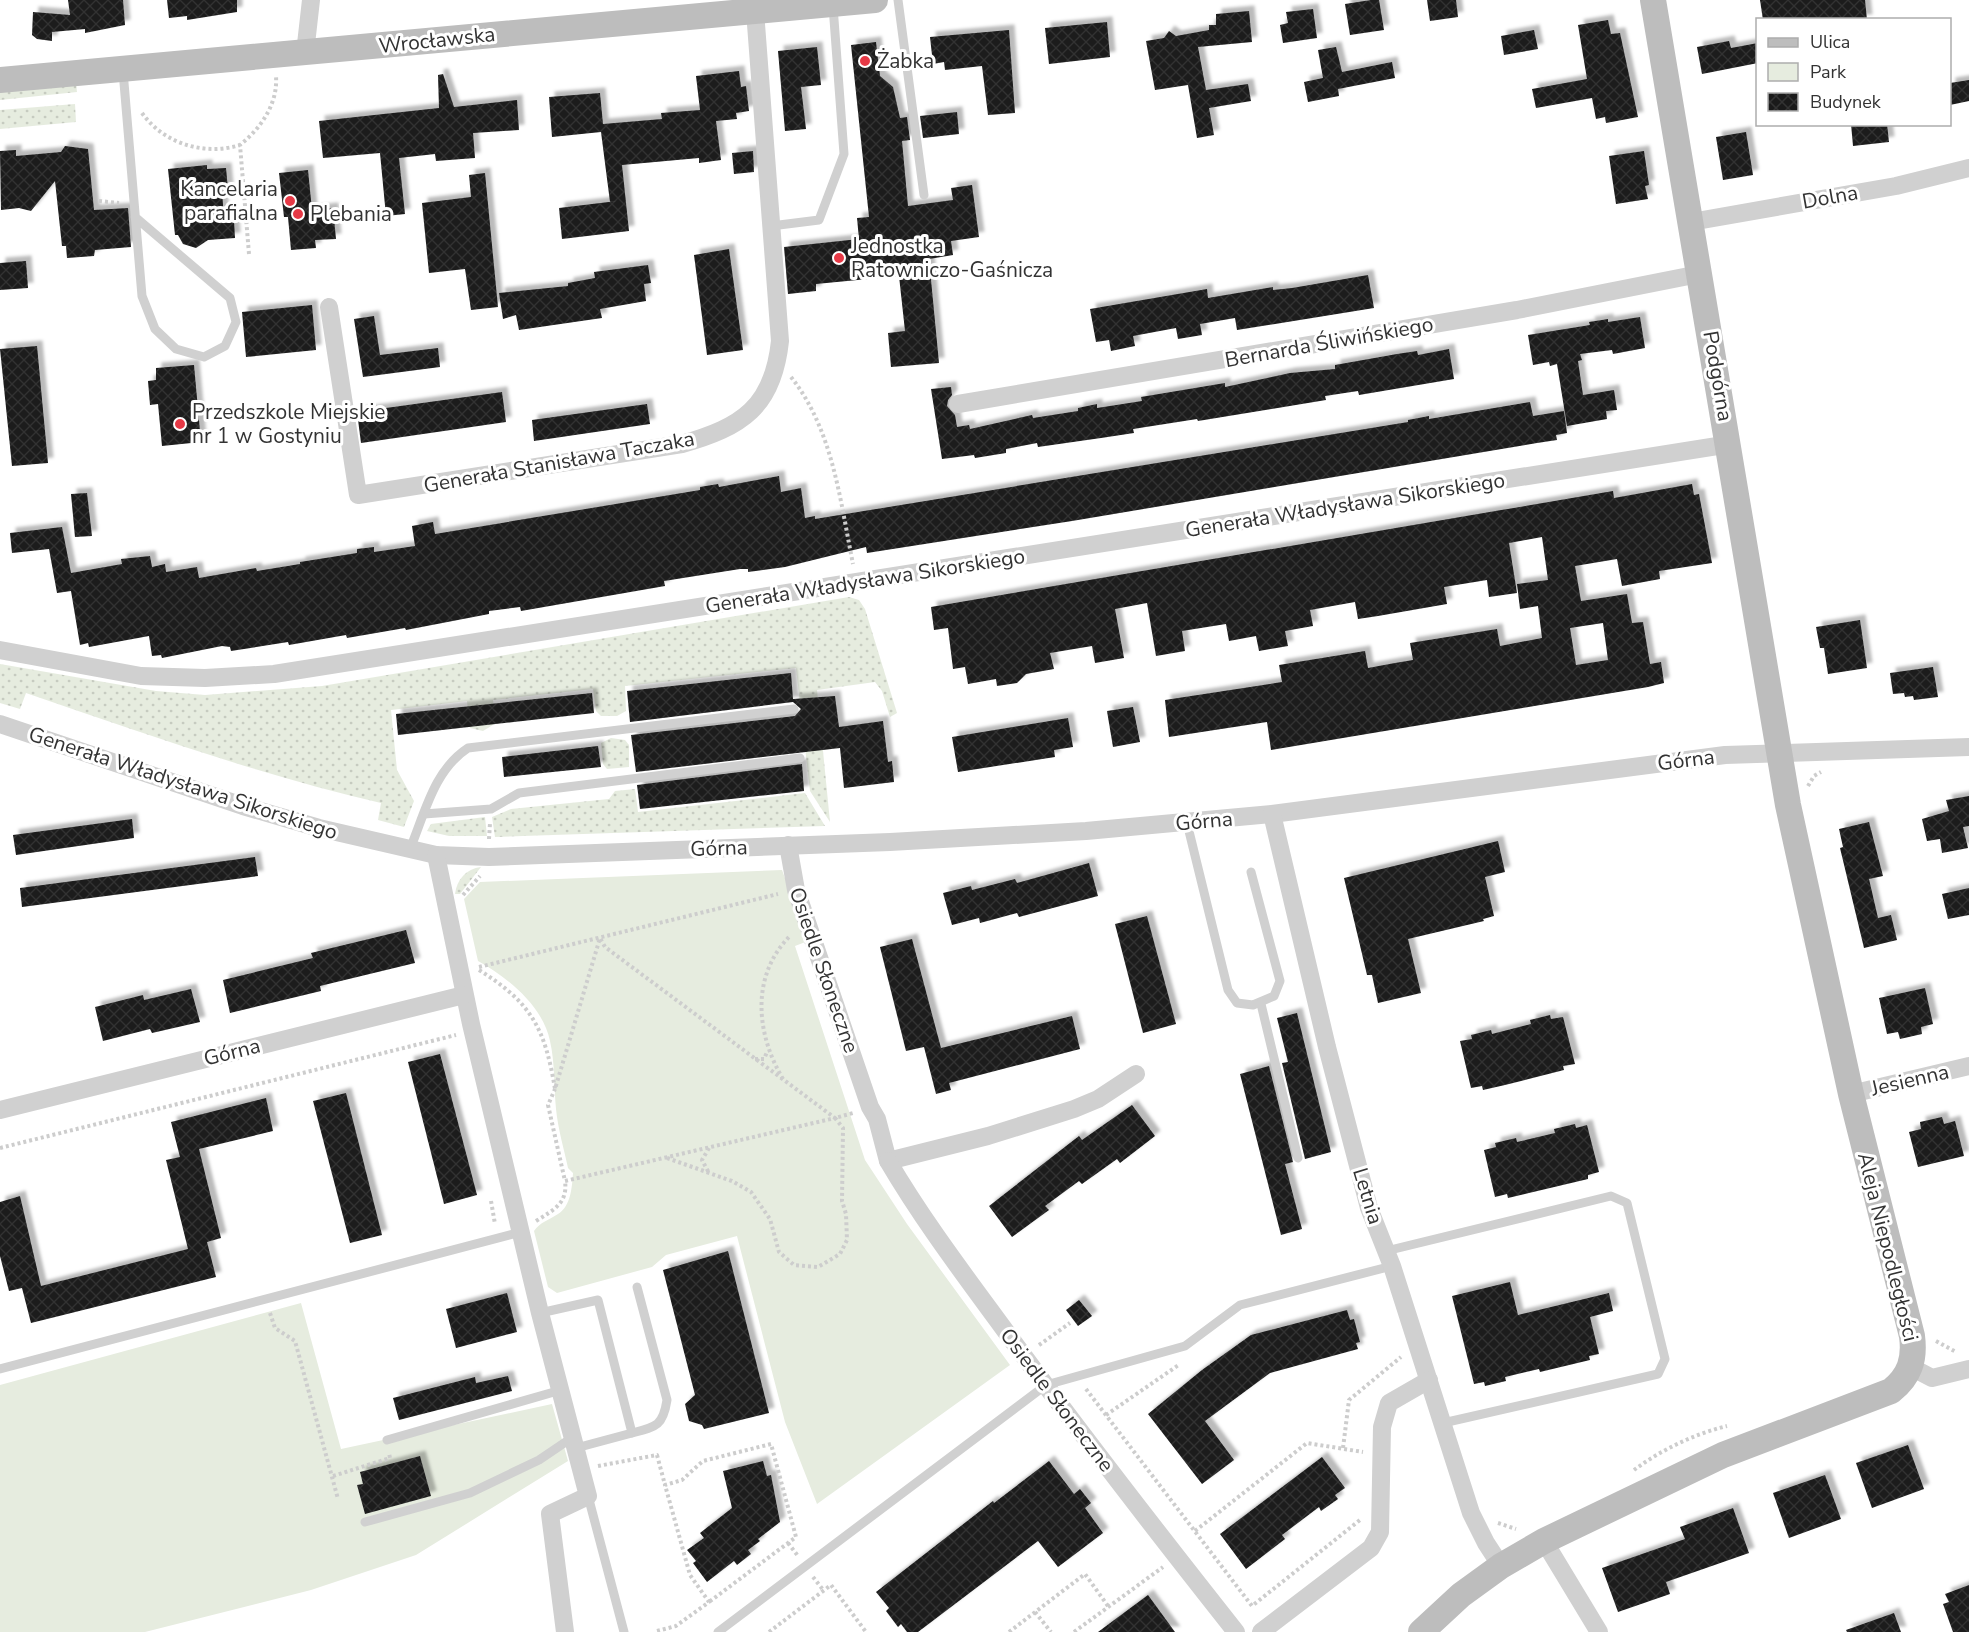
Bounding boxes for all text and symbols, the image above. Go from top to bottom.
legend [1756,18,1951,126]
street label: Wrocławska [377,20,497,60]
text: Ulica [1810,30,1850,54]
place label: Żabka [877,47,934,75]
marker: Żabka [858,54,872,68]
text: Park [1810,60,1847,84]
text: Budynek [1810,90,1882,114]
place label: Kancelaria parafialna [180,175,278,227]
street label: Dolna [1800,178,1860,216]
marker: Kancelaria parafialna [283,194,297,208]
place label: Plebania [310,200,392,228]
marker: Plebania [291,207,305,221]
place label: Jednostka Ratowniczo-Gaśnicza [850,232,1053,284]
marker: Jednostka Ratowniczo-Gaśnicza [832,251,846,265]
street label: Bernarda Śliwińskiego [1223,310,1435,374]
street label: Podgórna [1696,329,1740,423]
place label: Przedszkole Miejskie nr 1 w Gostyniu [192,398,385,450]
marker: Przedszkole Miejskie nr 1 w Gostyniu [173,417,187,431]
street label: Generała Stanisława Taczaka [421,424,697,500]
street label: Generała Władysława Sikorskiego [1183,466,1507,544]
street label: Generała Władysława Sikorskiego [703,542,1027,620]
street label: Generała Władysława Sikorskiego [25,720,341,846]
street label: Górna [1656,743,1716,777]
street label: Górna [1174,805,1234,837]
street label: Górna [690,833,748,863]
street label: Osiedle Słoneczne [783,883,865,1057]
street label: Górna [201,1031,263,1073]
street label: Jesienna [1867,1057,1952,1103]
street label: Aleja Niepodległości [1851,1150,1925,1344]
street label: Letnia [1346,1164,1390,1228]
street label: Osiedle Słoneczne [994,1322,1120,1478]

